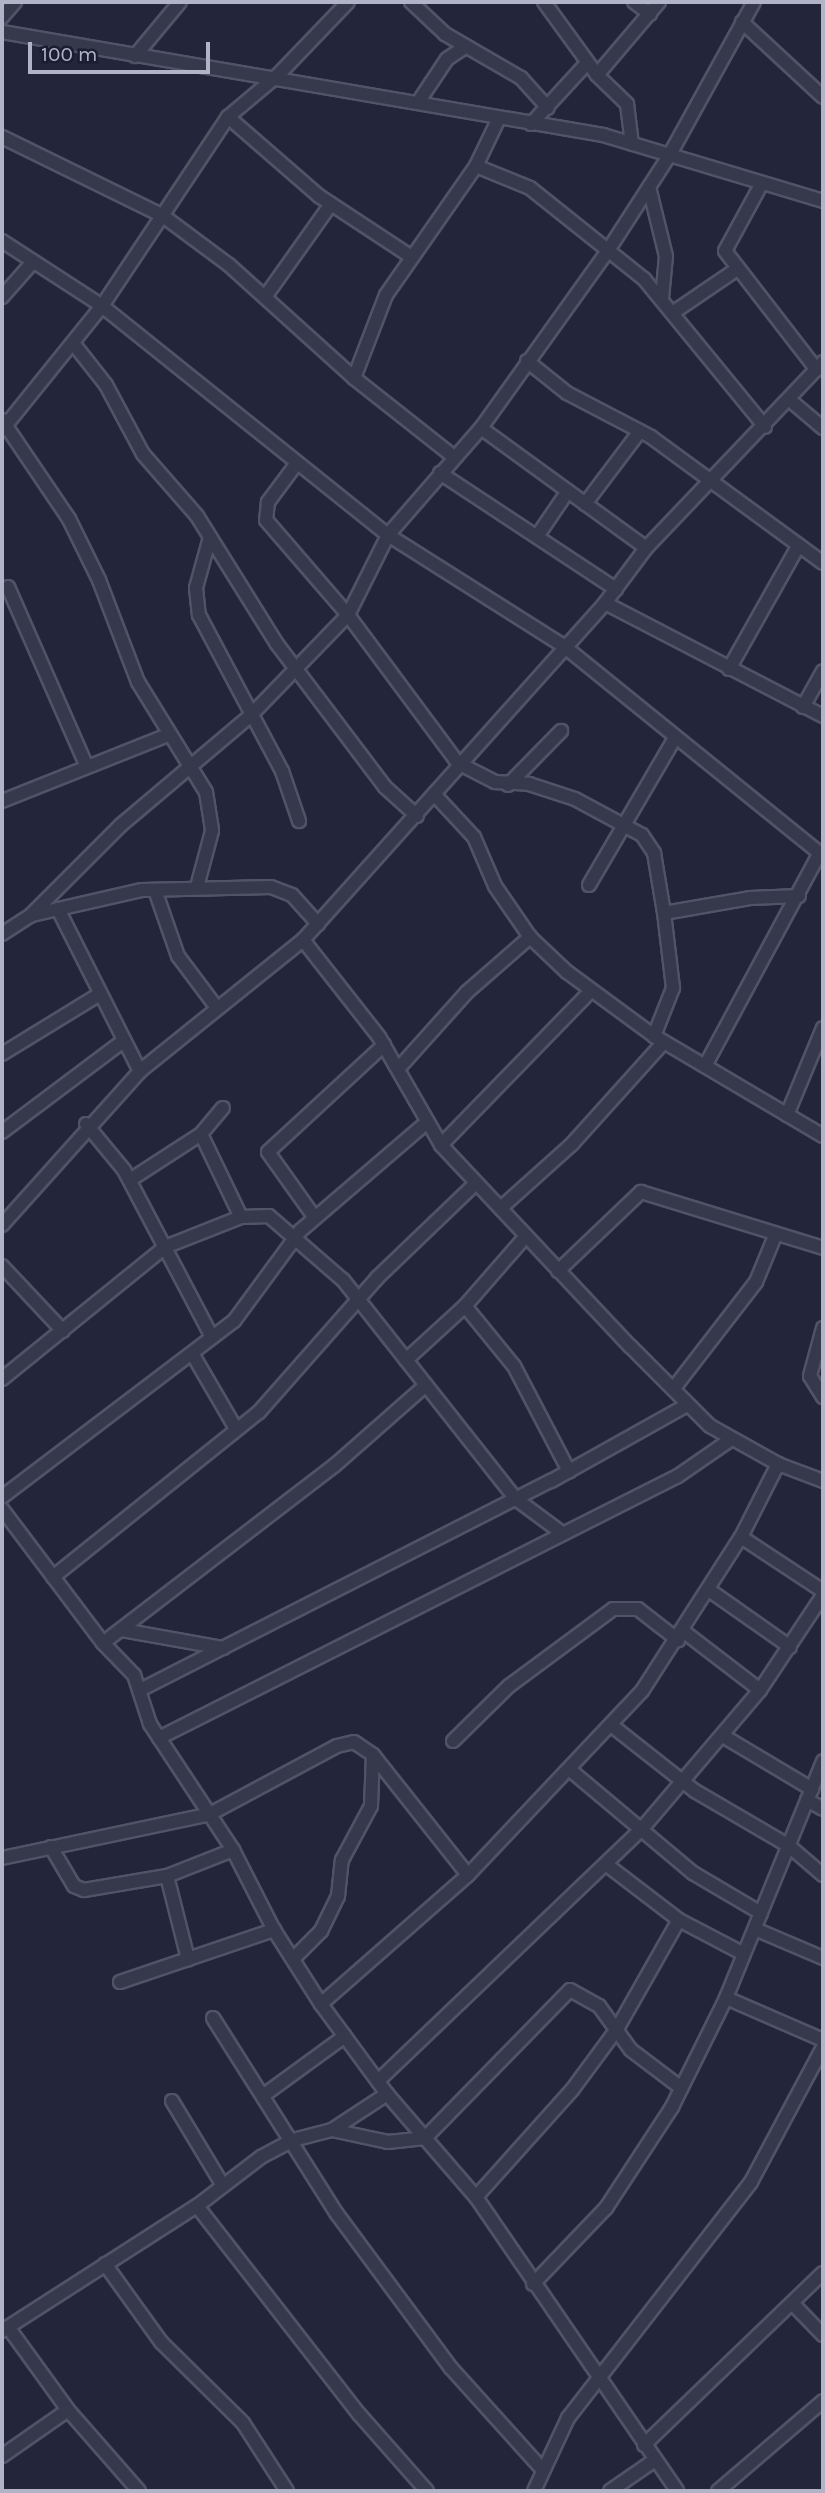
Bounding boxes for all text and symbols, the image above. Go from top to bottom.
scale bar [32,28,214,72]
text: 100 m [41,42,98,66]

